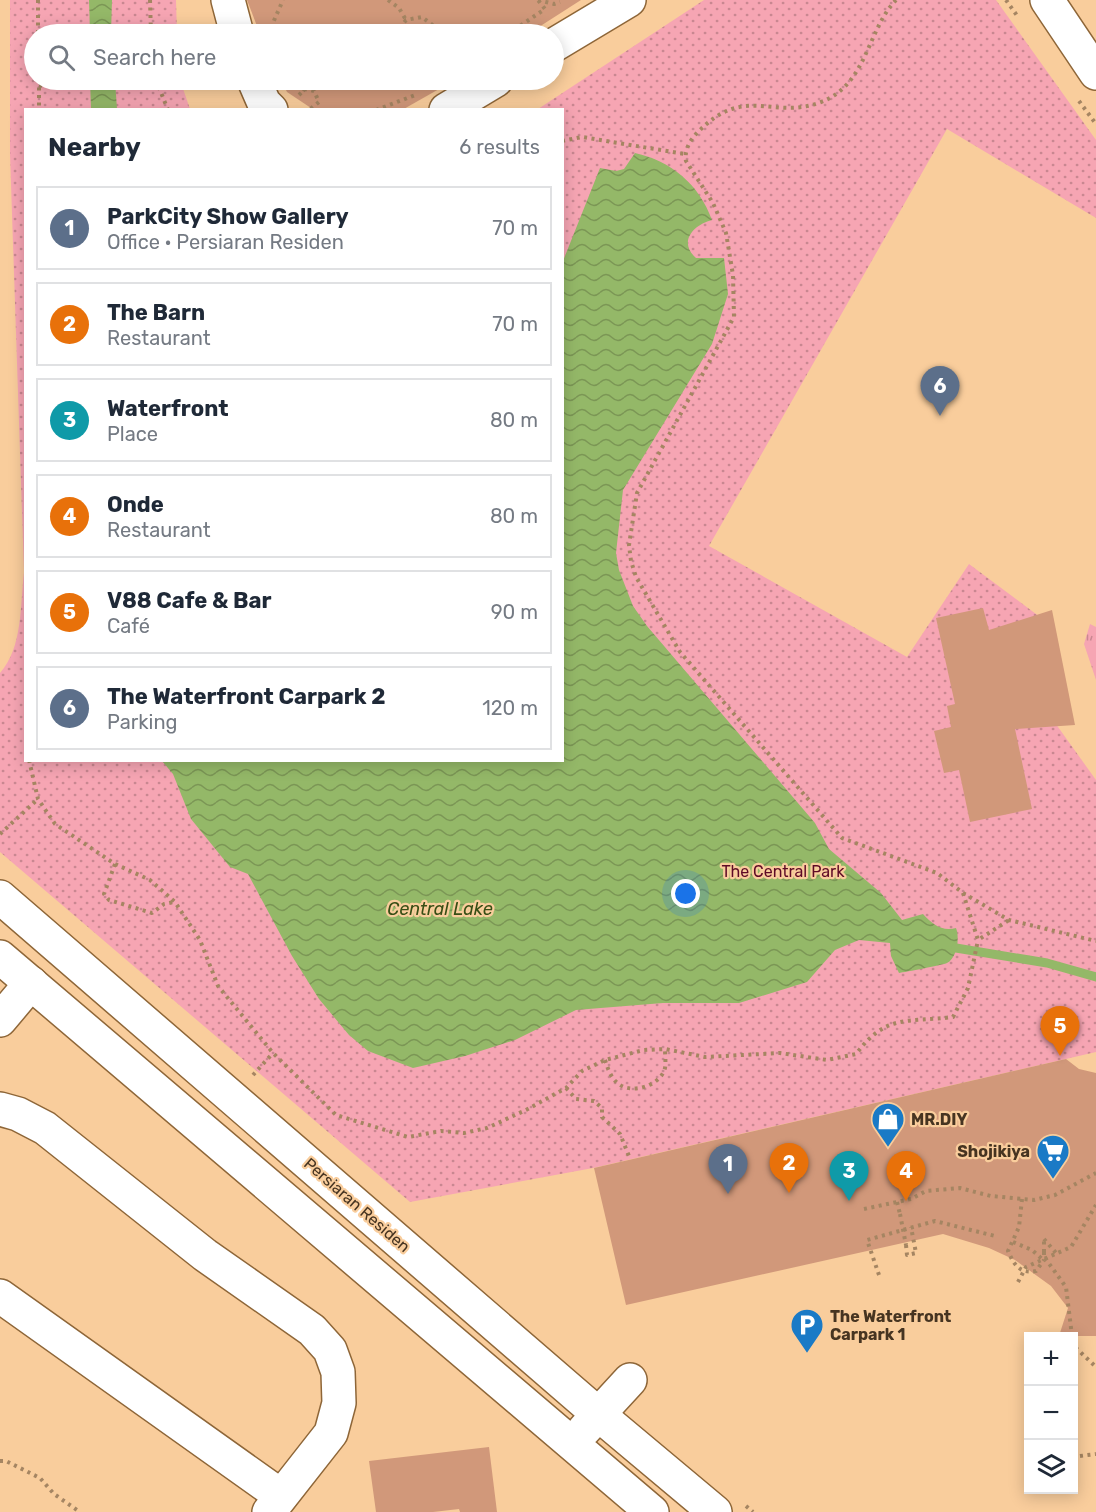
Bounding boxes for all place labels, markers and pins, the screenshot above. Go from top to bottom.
pin: 6 [920,366,960,416]
pin: 5 [1040,1006,1080,1056]
shop icon: MR.DIY [870,1101,906,1148]
place label: MR.DIY [911,1110,967,1129]
supermarket icon: Shojikiya [1035,1133,1071,1180]
place label: Shojikiya [957,1142,1030,1161]
pin: 1 [708,1144,748,1194]
pin: 2 [770,1144,808,1193]
pin: 3 [830,1152,868,1201]
pin: 4 [886,1152,926,1201]
parking icon: The Waterfront Carpark 1 [789,1307,825,1354]
place label: The Waterfront Carpark 1 [830,1307,952,1344]

